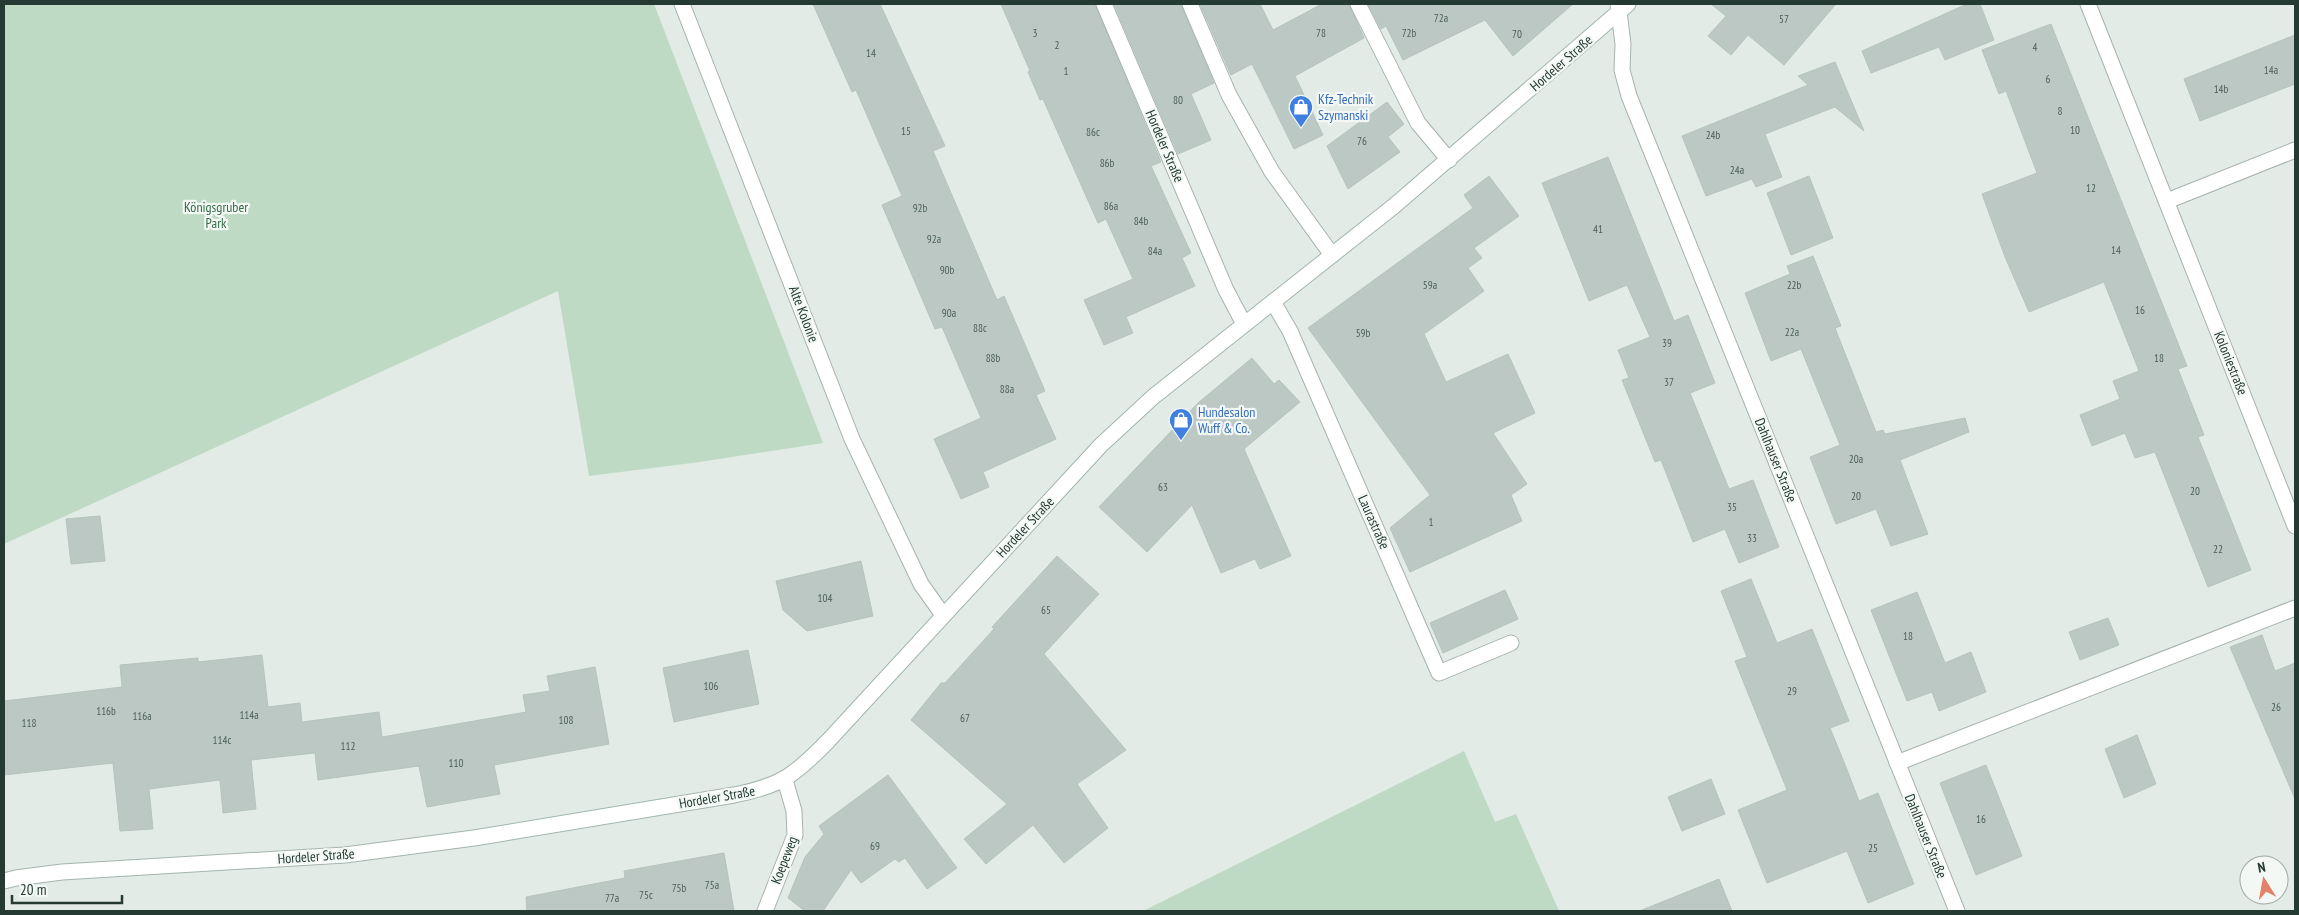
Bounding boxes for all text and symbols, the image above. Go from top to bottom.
house number: 72a [1434,11,1448,25]
house number: 57 [1779,12,1789,26]
house number: 3 [1033,26,1038,40]
house number: 78 [1316,26,1326,40]
house number: 72b [1402,26,1417,40]
house number: 70 [1512,27,1522,41]
street label: Hordeler Straße [1526,31,1596,95]
house number: 2 [1055,38,1060,52]
house number: 4 [2033,40,2038,54]
house number: 14 [866,46,876,60]
house number: 14a [2264,63,2278,77]
house number: 1 [1064,64,1069,78]
house number: 6 [2046,72,2051,86]
house number: 14b [2214,82,2229,96]
place label: Kfz-Technik Szymanski [1318,90,1374,124]
house number: 80 [1173,93,1183,107]
shop icon: Kfz-Technik Szymanski [1288,94,1314,128]
house number: 8 [2058,104,2063,118]
street label: Hordeler Straße [1142,107,1188,185]
house number: 10 [2070,123,2080,137]
house number: 15 [901,124,911,138]
house number: 86c [1086,125,1100,139]
house number: 24b [1706,128,1721,142]
house number: 76 [1357,134,1367,148]
house number: 86b [1100,156,1115,170]
house number: 24a [1730,163,1744,177]
house number: 12 [2086,181,2096,195]
park label: Königsgruber Park [184,198,248,232]
house number: 86a [1104,199,1118,213]
house number: 92b [913,201,928,215]
house number: 84b [1134,214,1149,228]
house number: 41 [1593,222,1603,236]
house number: 92a [927,232,941,246]
house number: 14 [2111,243,2121,257]
house number: 84a [1148,244,1162,258]
house number: 90b [940,263,955,277]
house number: 59a [1423,278,1437,292]
house number: 22b [1787,278,1802,292]
street label: Alte Kolonie [785,283,823,345]
house number: 16 [2135,303,2145,317]
house number: 90a [942,306,956,320]
house number: 88c [973,321,987,335]
house number: 22a [1785,325,1799,339]
house number: 59b [1356,326,1371,340]
street label: Koloniestraße [2210,328,2252,398]
house number: 39 [1662,336,1672,350]
house number: 88b [986,351,1001,365]
house number: 18 [2154,351,2164,365]
house number: 37 [1664,375,1674,389]
house number: 88a [1000,382,1014,396]
place label: Hundesalon Wuff & Co. [1198,403,1255,437]
shop icon: Hundesalon Wuff & Co. [1168,407,1194,441]
street label: Dahlhauser Straße [1751,415,1801,505]
house number: 20a [1849,452,1863,466]
house number: 63 [1158,480,1168,494]
house number: 20 [2190,484,2200,498]
house number: 20 [1851,489,1861,503]
street label: Laurastraße [1354,492,1394,552]
street label: Hordeler Straße [992,493,1058,561]
house number: 35 [1727,500,1737,514]
house number: 1 [1429,515,1434,529]
house number: 33 [1747,531,1757,545]
house number: 22 [2213,542,2223,556]
house number: 104 [818,591,832,605]
house number: 65 [1041,603,1051,617]
house number: 18 [1903,629,1913,643]
house number: 106 [704,679,718,693]
house number: 29 [1787,684,1797,698]
house number: 26 [2271,700,2281,714]
house number: 116b [96,704,116,718]
house number: 114a [239,708,259,722]
house number: 116a [132,709,152,723]
house number: 67 [960,711,970,725]
house number: 108 [559,713,573,727]
house number: 118 [22,716,36,730]
house number: 114c [213,733,231,747]
house number: 112 [341,739,355,753]
house number: 110 [449,756,463,770]
street label: Hordeler Straße [678,781,757,813]
street label: Dahlhauser Straße [1901,791,1951,881]
house number: 16 [1976,812,1986,826]
street label: Koepeweg [767,834,801,886]
house number: 69 [870,839,880,853]
house number: 25 [1868,841,1878,855]
street label: Hordeler Straße [277,844,355,868]
north arrow [2239,855,2289,905]
text: N [2256,858,2267,877]
scale bar [12,872,122,904]
house number: 75a [705,878,719,892]
text: 20 m [20,880,46,899]
house number: 75b [672,881,687,895]
house number: 75c [639,888,653,902]
house number: 77a [605,891,619,905]

